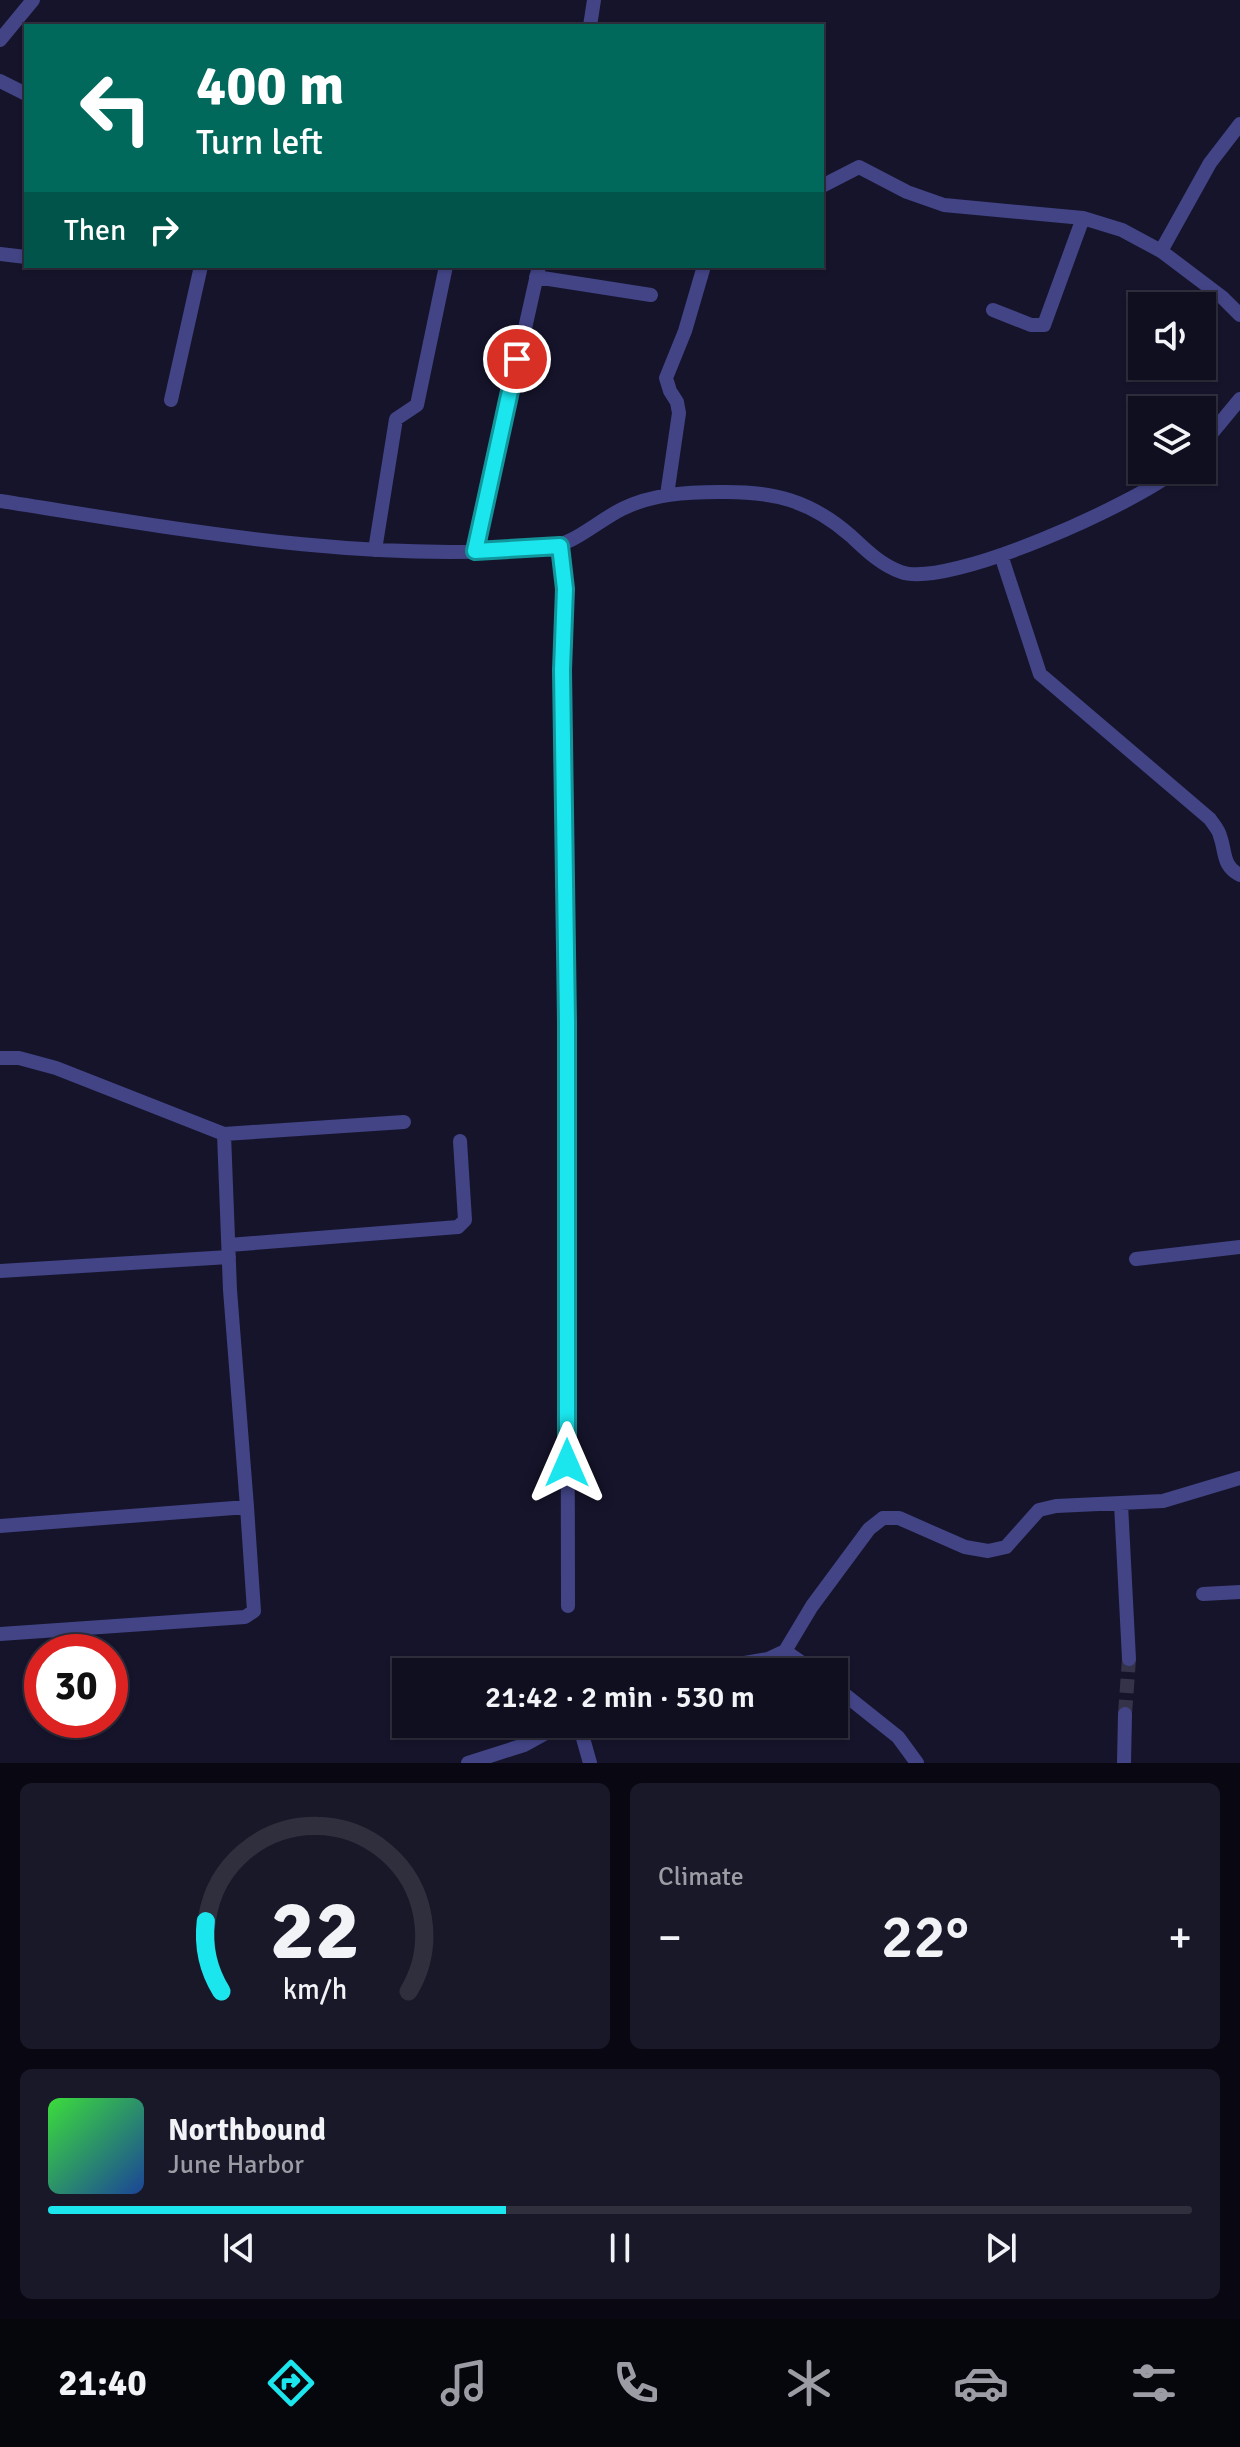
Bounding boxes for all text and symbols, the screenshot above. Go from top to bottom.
text: 400 m [196,51,344,120]
icon: left [64,56,168,160]
text: Turn left [196,120,323,165]
icon: right [142,208,186,252]
text: Then [64,212,126,249]
map controls [1128,292,1216,484]
button: sound [1128,292,1216,380]
pin [483,325,551,393]
icon: arrive [495,337,539,381]
button: layers [1128,396,1216,484]
position arrow [525,1421,609,1505]
speed limit sign: 30 [24,1634,128,1738]
text: 21:42 · 2 min · 530 m [485,1679,755,1716]
text: Climate [658,1861,744,1893]
text: 22 [270,1880,360,1982]
text: 22° [881,1901,969,1975]
text: − [658,1911,682,1965]
text: + [1168,1911,1192,1965]
text: km/h [283,1972,347,2007]
text: Northbound [168,2112,326,2149]
text: June Harbor [168,2149,304,2181]
icon: previous [217,2226,261,2270]
icon: pause [598,2226,642,2270]
icon: next [979,2226,1023,2270]
icon: directions [263,2355,319,2411]
icon: music [436,2355,492,2411]
icon: phone [608,2355,664,2411]
icon: climate [781,2355,837,2411]
icon: car [953,2355,1009,2411]
icon: filters [1126,2355,1182,2411]
text: 21:40 [58,2361,147,2406]

